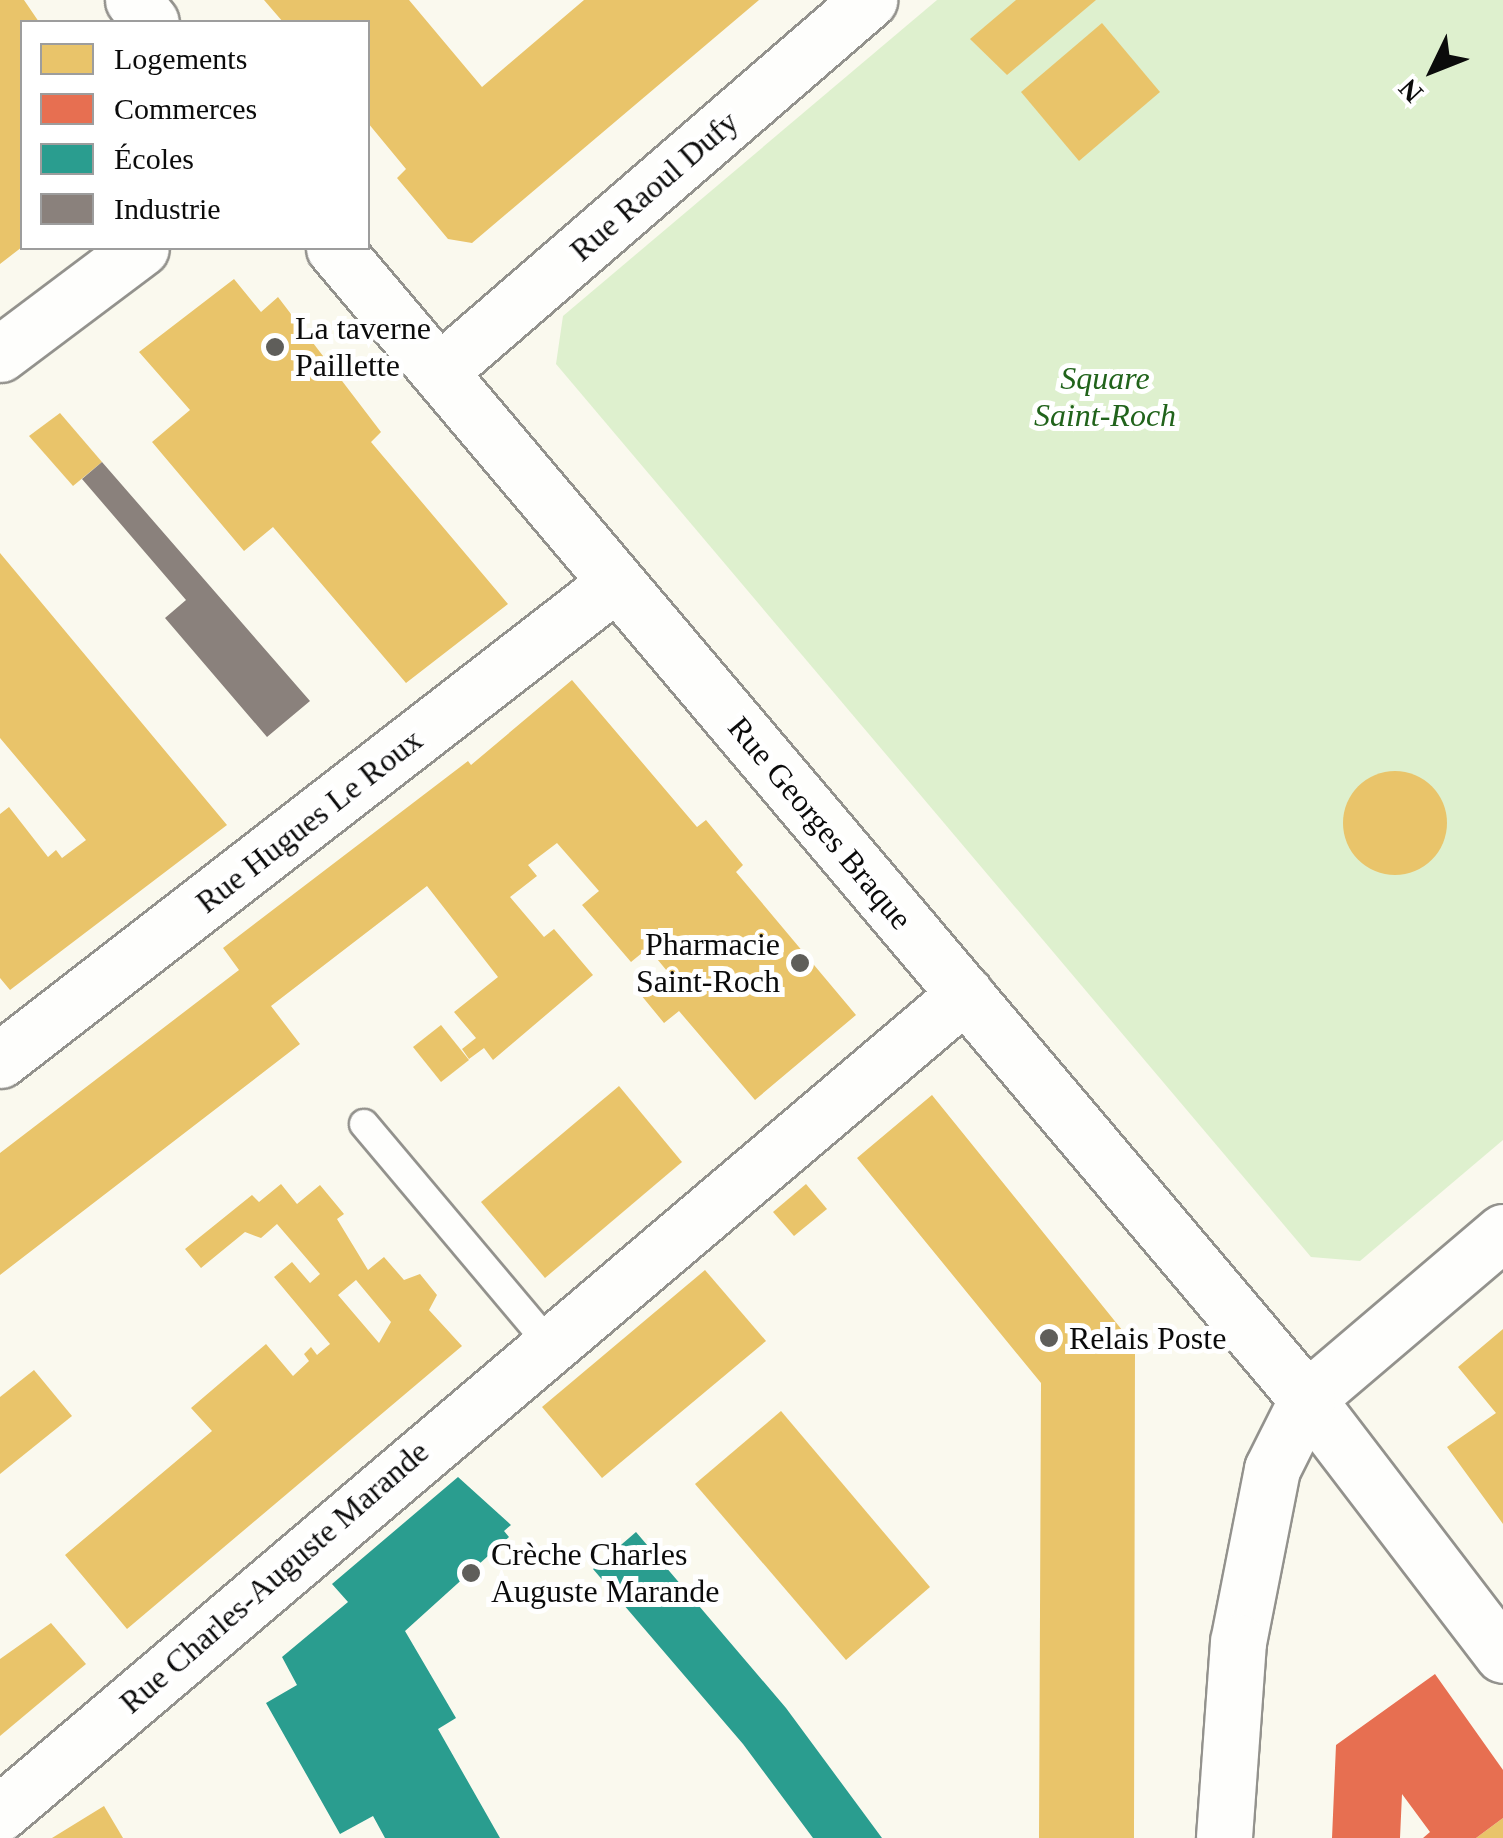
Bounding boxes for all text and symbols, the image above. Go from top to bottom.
legend [20,20,370,250]
north arrow [1383,20,1483,120]
text: Logements [114,42,247,75]
text: N [1392,73,1429,109]
text: Commerces [114,92,257,125]
street label: Rue Raoul Dufy [562,103,746,269]
text: Écoles [114,142,194,175]
text: Industrie [114,192,221,225]
place label: La taverne Paillette [295,310,431,385]
marker: La taverne Paillette [264,336,286,358]
park label: Square Saint-Roch [1034,360,1176,435]
street label: Rue Georges Braque [720,709,920,937]
street label: Rue Hugues Le Roux [188,721,430,921]
place label: Pharmacie Saint-Roch [636,926,780,1001]
marker: Pharmacie Saint-Roch [789,952,811,974]
place label: Relais Poste [1069,1319,1226,1357]
marker: Relais Poste [1038,1327,1060,1349]
street label: Rue Charles-Auguste Marande [112,1433,436,1721]
place label: Crèche Charles Auguste Marande [491,1536,719,1611]
marker: Crèche Charles Auguste Marande [460,1562,482,1584]

